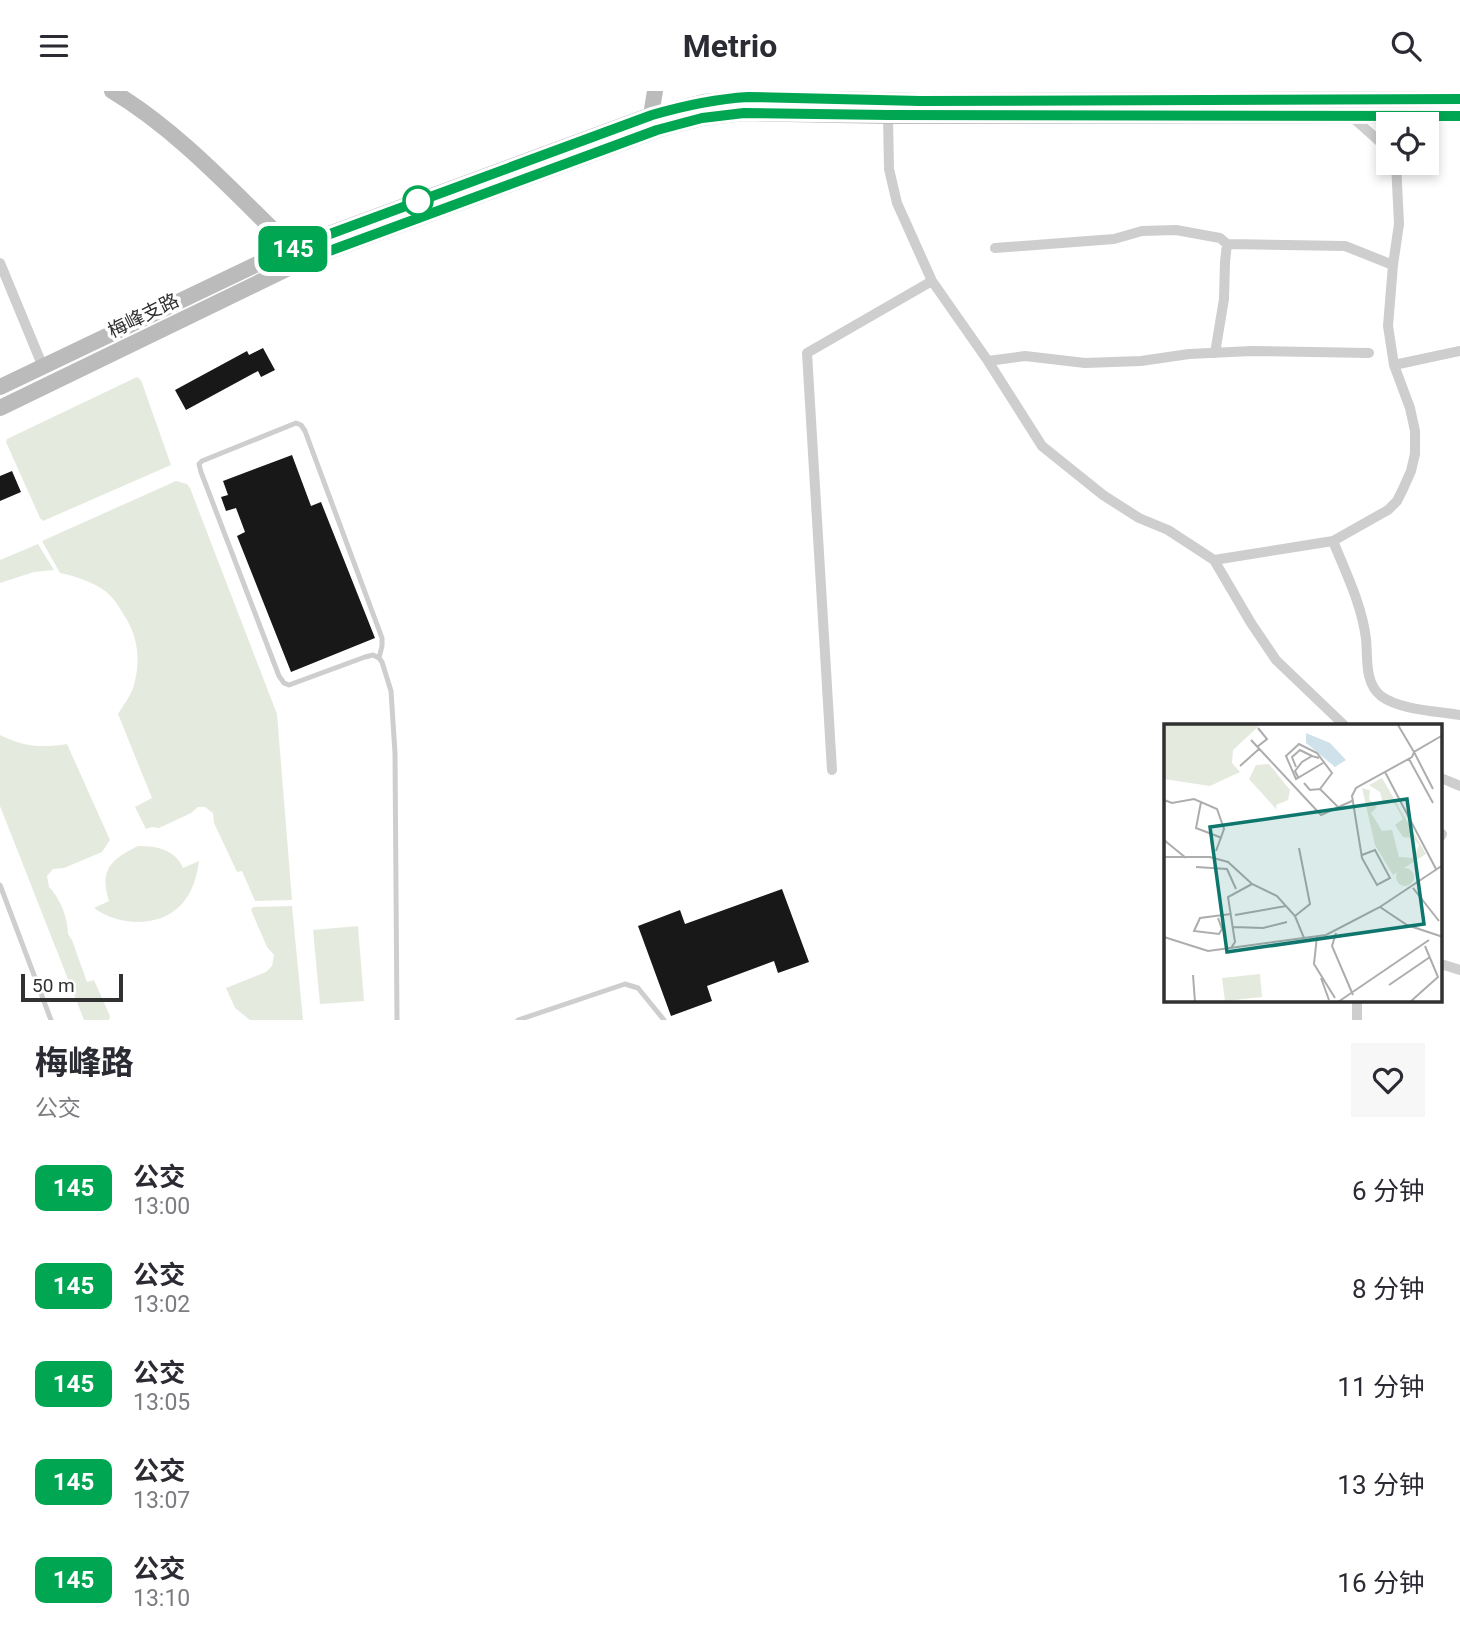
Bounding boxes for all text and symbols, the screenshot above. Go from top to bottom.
icon: menu [35,27,73,65]
text: Metrio [683,27,777,65]
icon: search [1387,27,1425,65]
map controls [1376,112,1439,175]
button: locate [1376,112,1439,175]
unlabelled marker [403,186,433,216]
line badge: 145 [253,226,333,272]
text: 145 [272,235,314,263]
street label: 梅峰支路 [104,288,182,342]
inset map [1164,724,1442,1003]
scale bar [21,971,122,1003]
text: 50 m [32,974,75,997]
text: 梅峰路 [35,1043,134,1082]
button: heart [1351,1043,1425,1117]
text: 公交 [35,1095,81,1122]
text: 公交 [133,1162,185,1192]
text: 145 [53,1174,94,1202]
text: 6 分钟 [1352,1176,1425,1206]
text: 13:00 [133,1193,190,1220]
text: 公交 [133,1260,185,1290]
text: 145 [53,1272,94,1300]
text: 8 分钟 [1352,1274,1425,1304]
text: 13:02 [133,1291,190,1318]
text: 公交 [133,1358,185,1388]
text: 145 [53,1370,94,1398]
text: 11 分钟 [1337,1372,1425,1402]
text: 13:05 [133,1389,190,1416]
text: 公交 [133,1456,185,1486]
text: 145 [53,1468,94,1496]
text: 13 分钟 [1337,1470,1425,1500]
text: 13:07 [133,1487,190,1514]
text: 公交 [133,1554,185,1584]
text: 145 [53,1566,94,1594]
text: 16 分钟 [1337,1568,1425,1598]
text: 13:10 [133,1585,190,1612]

